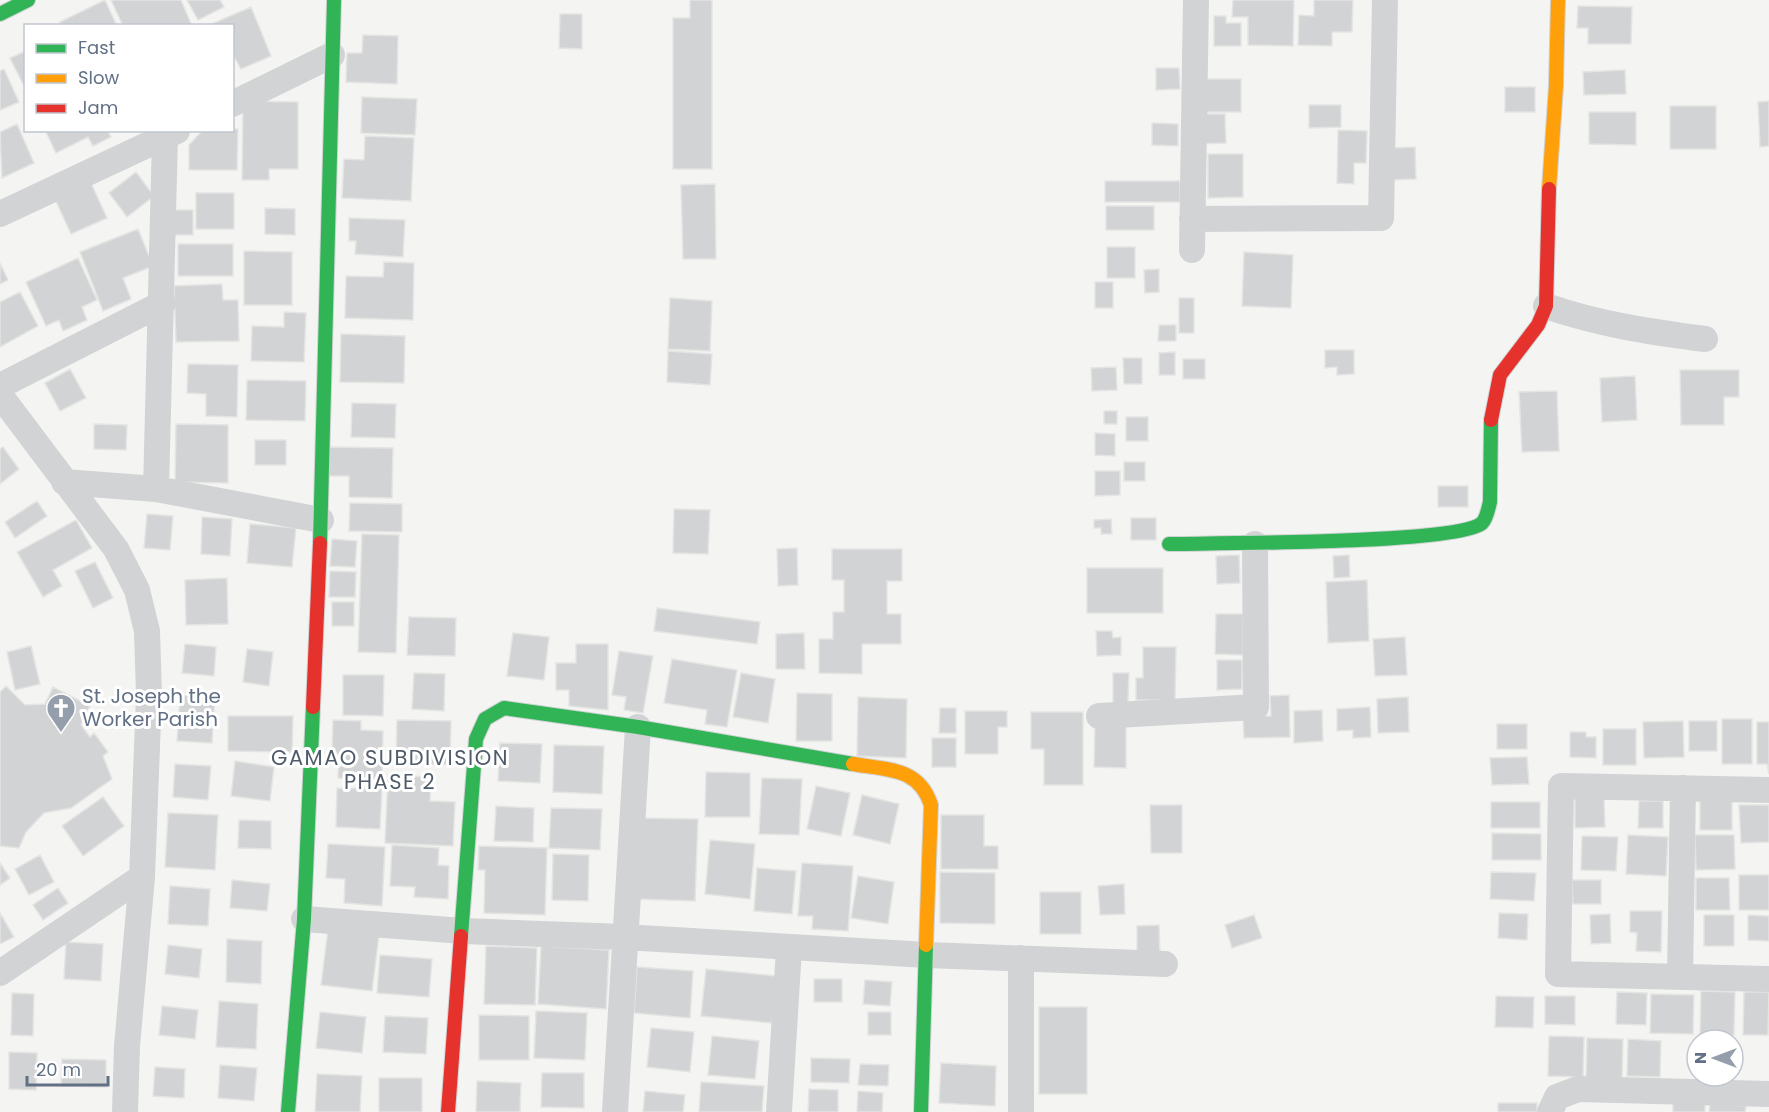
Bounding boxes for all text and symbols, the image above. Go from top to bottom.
legend [24,24,234,132]
text: Fast [78,35,115,60]
text: Slow [78,65,120,90]
text: Jam [78,95,118,120]
place label: St. Joseph the Worker Parish [82,682,221,733]
church icon: St. Joseph the Worker Parish [45,692,77,734]
district label: GAMAO SUBDIVISION PHASE 2 [271,743,509,796]
north arrow [1685,1028,1745,1088]
scale bar [27,1049,108,1087]
text: N [1689,1052,1712,1064]
text: 20 m [36,1057,81,1082]

